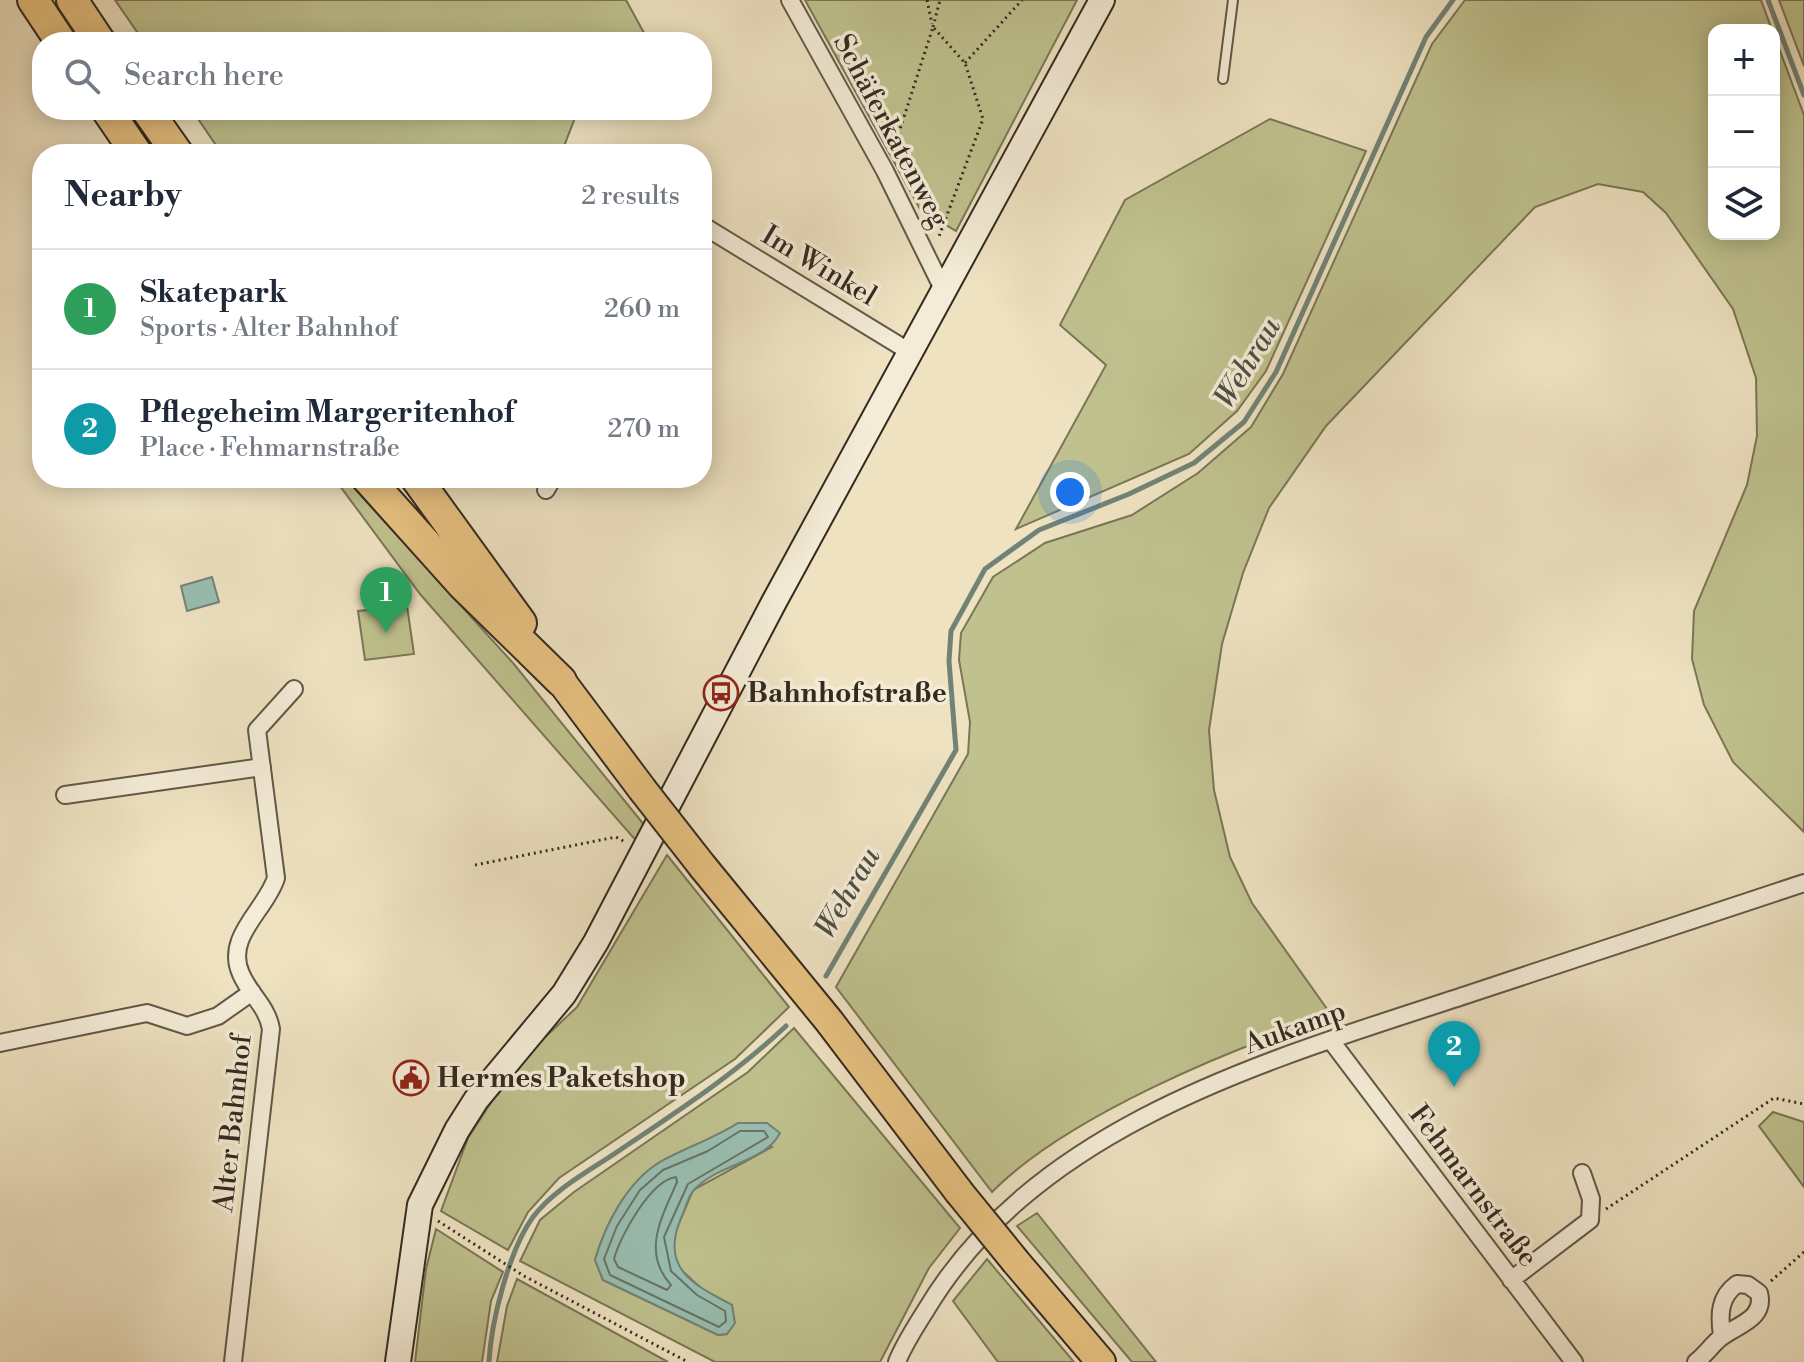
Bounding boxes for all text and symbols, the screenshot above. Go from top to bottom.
map controls [1708,24,1780,240]
button: + [1708,24,1780,96]
street label: Schäferkatenweg [825,28,957,234]
search box [32,32,712,120]
icon: search [60,54,104,98]
text: Search here [124,57,284,95]
button: − [1708,96,1780,168]
button: layers [1708,168,1780,240]
text: Nearby [64,175,182,217]
text: 2 results [581,180,680,212]
street label: Im Winkel [755,218,883,314]
text: Skatepark [140,274,287,312]
text: 1 [84,293,96,325]
text: 260 m [604,293,680,325]
water label: Wehrau [1206,311,1290,415]
text: Sports · Alter Bahnhof [140,312,398,344]
text: Pflegeheim Margeritenhof [140,394,514,432]
text: 2 [82,413,98,445]
text: 270 m [607,413,680,445]
text: Place · Fehmarnstraße [140,432,400,464]
your location [1050,472,1090,512]
pin: 1 [360,567,412,633]
bus stop icon: Bahnhofstraße [702,674,740,712]
place label: Bahnhofstraße [747,676,947,711]
water label: Wehrau [807,840,889,946]
street label: Aukamp [1239,994,1350,1063]
pin: 2 [1428,1021,1480,1087]
street label: Alter Bahnhof [206,1031,260,1215]
public building icon: Hermes Paketshop [392,1059,430,1097]
place label: Hermes Paketshop [437,1061,686,1096]
street label: Fehmarnstraße [1401,1098,1545,1274]

